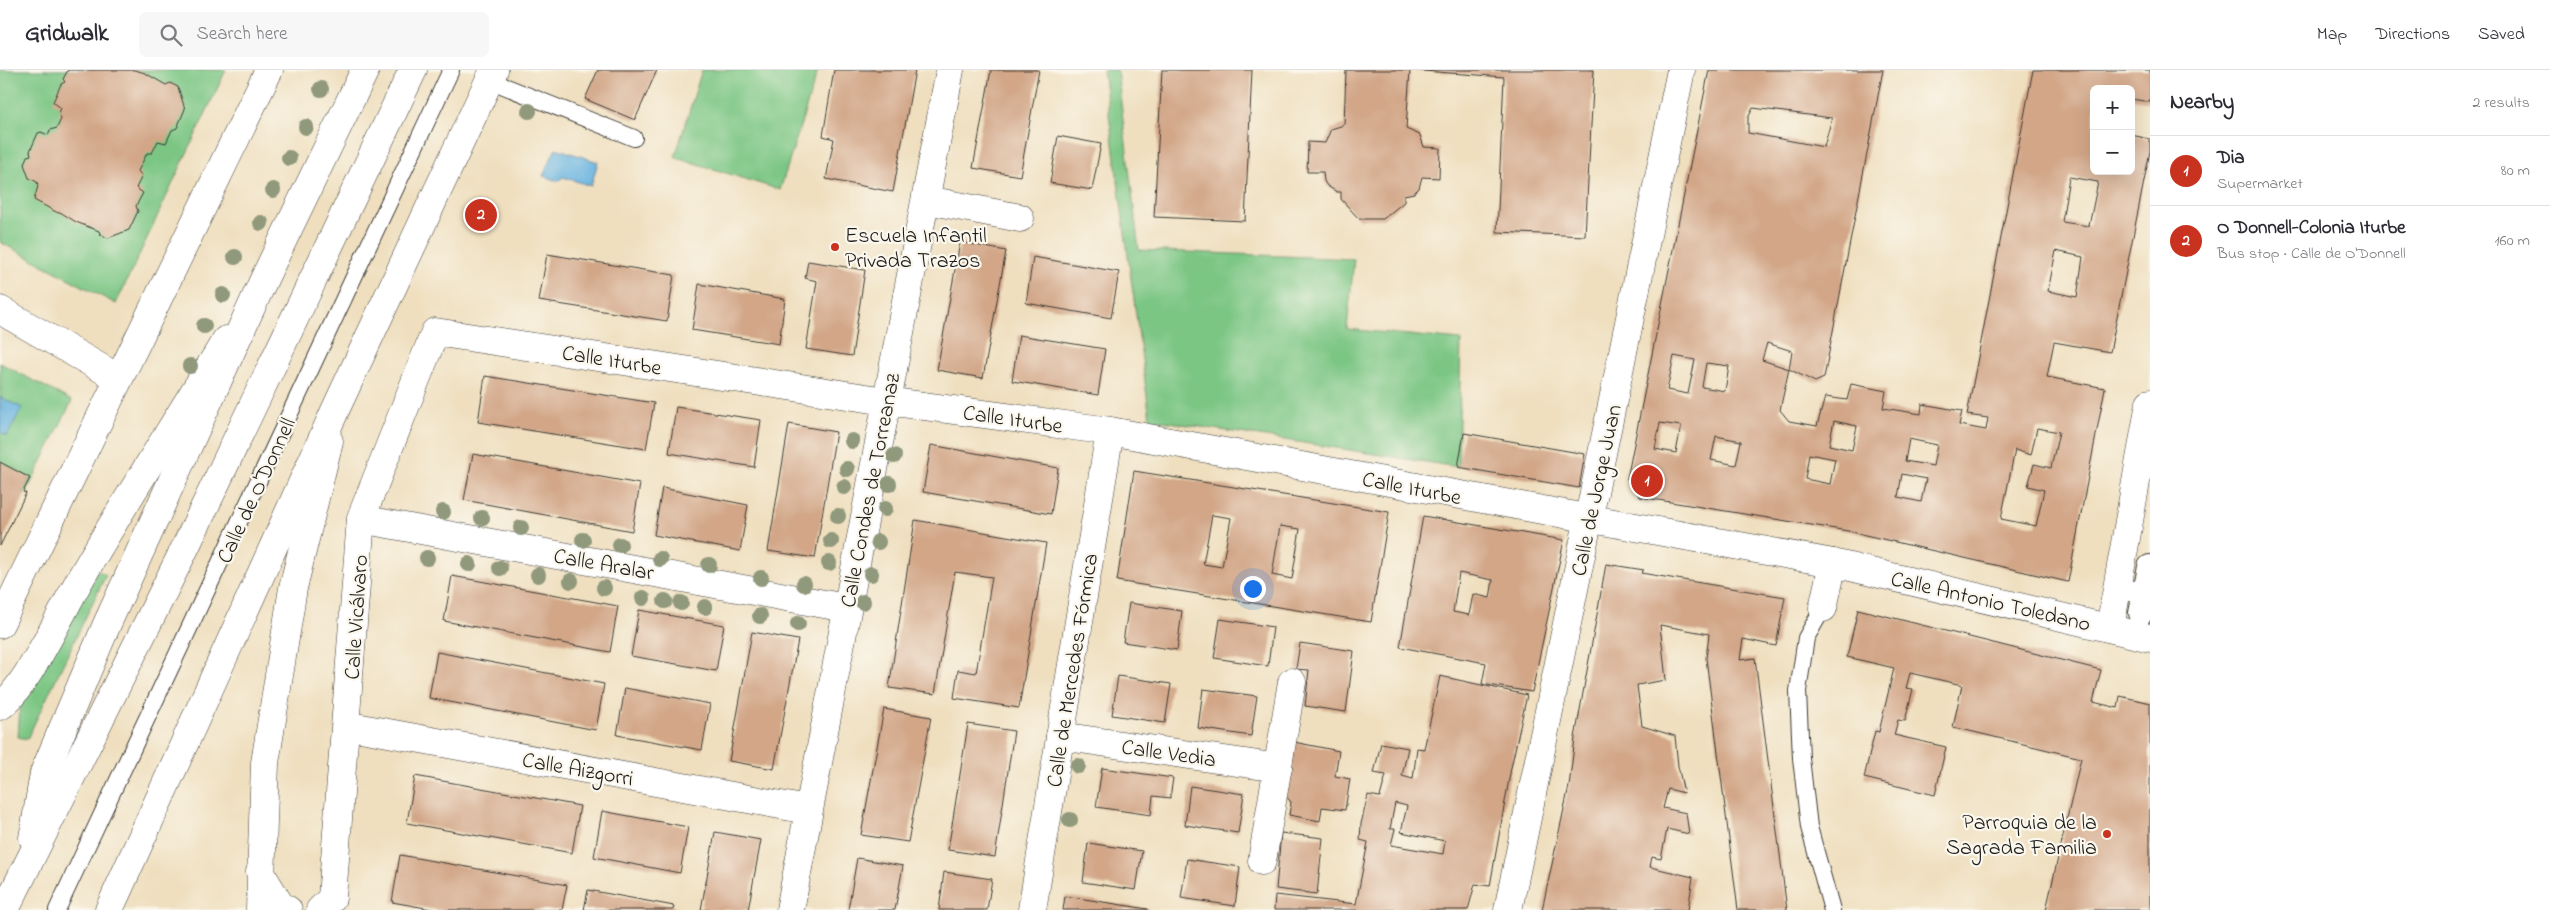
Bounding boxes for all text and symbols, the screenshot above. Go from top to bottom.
search box [139,12,489,57]
text: Gridwalk [25,17,109,52]
icon: search [157,21,185,49]
text: Search here [197,21,288,48]
text: Map [2317,22,2347,48]
text: Directions [2375,22,2450,48]
text: Saved [2478,22,2525,48]
map controls [2090,85,2135,175]
button: + [2090,85,2135,130]
text: Nearby [2170,88,2234,118]
text: 2 results [2472,91,2530,115]
button: − [2090,130,2135,175]
text: Dia [2217,145,2245,172]
text: 1 [2183,159,2189,183]
text: 80 m [2501,159,2530,183]
text: Supermarket [2217,172,2303,196]
pin: 2 [465,196,497,234]
text: O Donnell-Colonia Iturbe [2217,215,2406,242]
place label: Escuela Infantil Privada Trazos [845,221,987,278]
text: 2 [2182,229,2190,253]
text: 160 m [2495,229,2530,253]
marker: Escuela Infantil Privada Trazos [829,241,841,253]
text: Bus stop · Calle de O'Donnell [2217,242,2406,266]
street label: Calle Iturbe [560,338,664,386]
street label: Calle Condes de Torreanaz [834,370,911,611]
street label: Calle Iturbe [961,398,1064,444]
street label: Calle de Jorge Juan [1564,402,1633,580]
street label: Calle de O'Donnell [210,413,306,569]
pin: 1 [1631,462,1663,500]
street label: Calle Iturbe [1359,465,1464,515]
street label: Calle Aralar [551,541,656,591]
street label: Calle de Mercedes Fórmica [1040,551,1108,790]
street label: Calle Vicálvaro [338,554,378,681]
street label: Calle Antonio Toledano [1887,564,2093,641]
your location [1240,576,1266,602]
street label: Calle Vedia [1119,733,1218,777]
street label: Calle Aizgorri [519,745,636,797]
place label: Parroquia de la Sagrada Familia [1946,808,2097,866]
marker: Parroquia de la Sagrada Familia [2101,828,2113,840]

